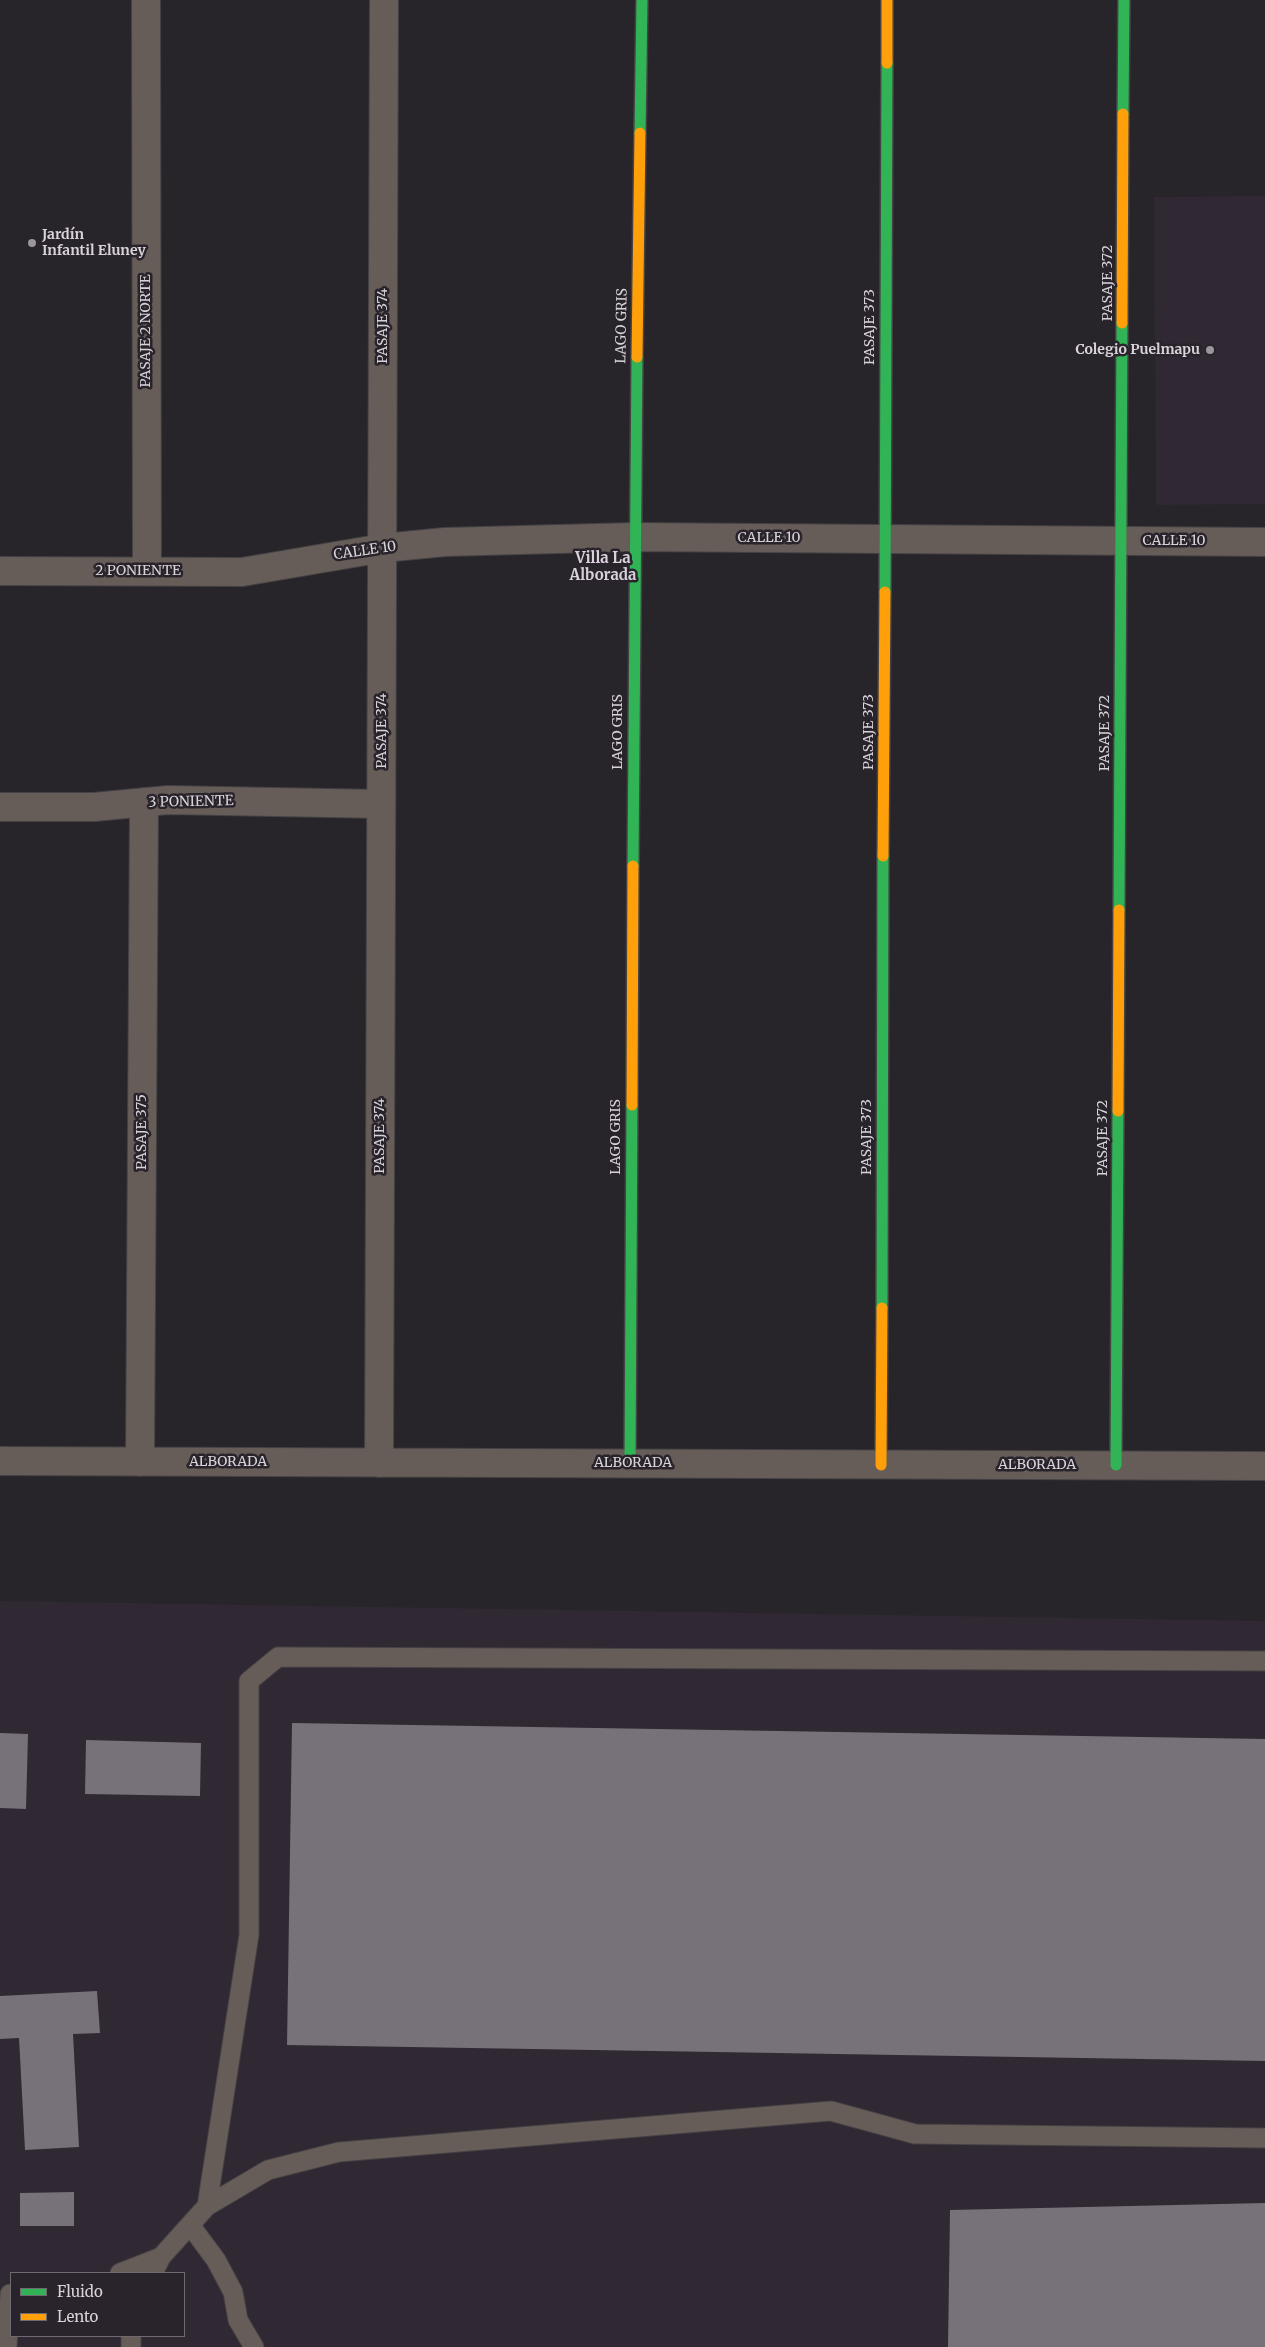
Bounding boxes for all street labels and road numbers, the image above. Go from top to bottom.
street label: PASAJE 372 [1100,245,1116,321]
street label: PASAJE 2 NORTE [138,274,154,388]
street label: PASAJE 374 [375,288,391,364]
street label: LAGO GRIS [613,288,631,364]
street label: PASAJE 373 [862,289,878,365]
street label: CALLE 10 [737,530,801,546]
street label: CALLE 10 [1142,533,1206,549]
street label: CALLE 10 [333,538,397,564]
street label: 2 PONIENTE [95,563,181,579]
street label: PASAJE 374 [374,693,390,769]
street label: LAGO GRIS [610,694,626,770]
street label: PASAJE 373 [861,694,877,770]
street label: PASAJE 372 [1097,695,1113,771]
street label: 3 PONIENTE [148,793,234,811]
street label: PASAJE 375 [134,1094,150,1170]
street label: PASAJE 374 [372,1098,388,1174]
street label: LAGO GRIS [608,1099,624,1175]
street label: PASAJE 373 [859,1099,875,1175]
street label: PASAJE 372 [1095,1100,1111,1176]
street label: ALBORADA [189,1454,267,1470]
street label: ALBORADA [594,1455,672,1471]
street label: ALBORADA [998,1457,1076,1473]

